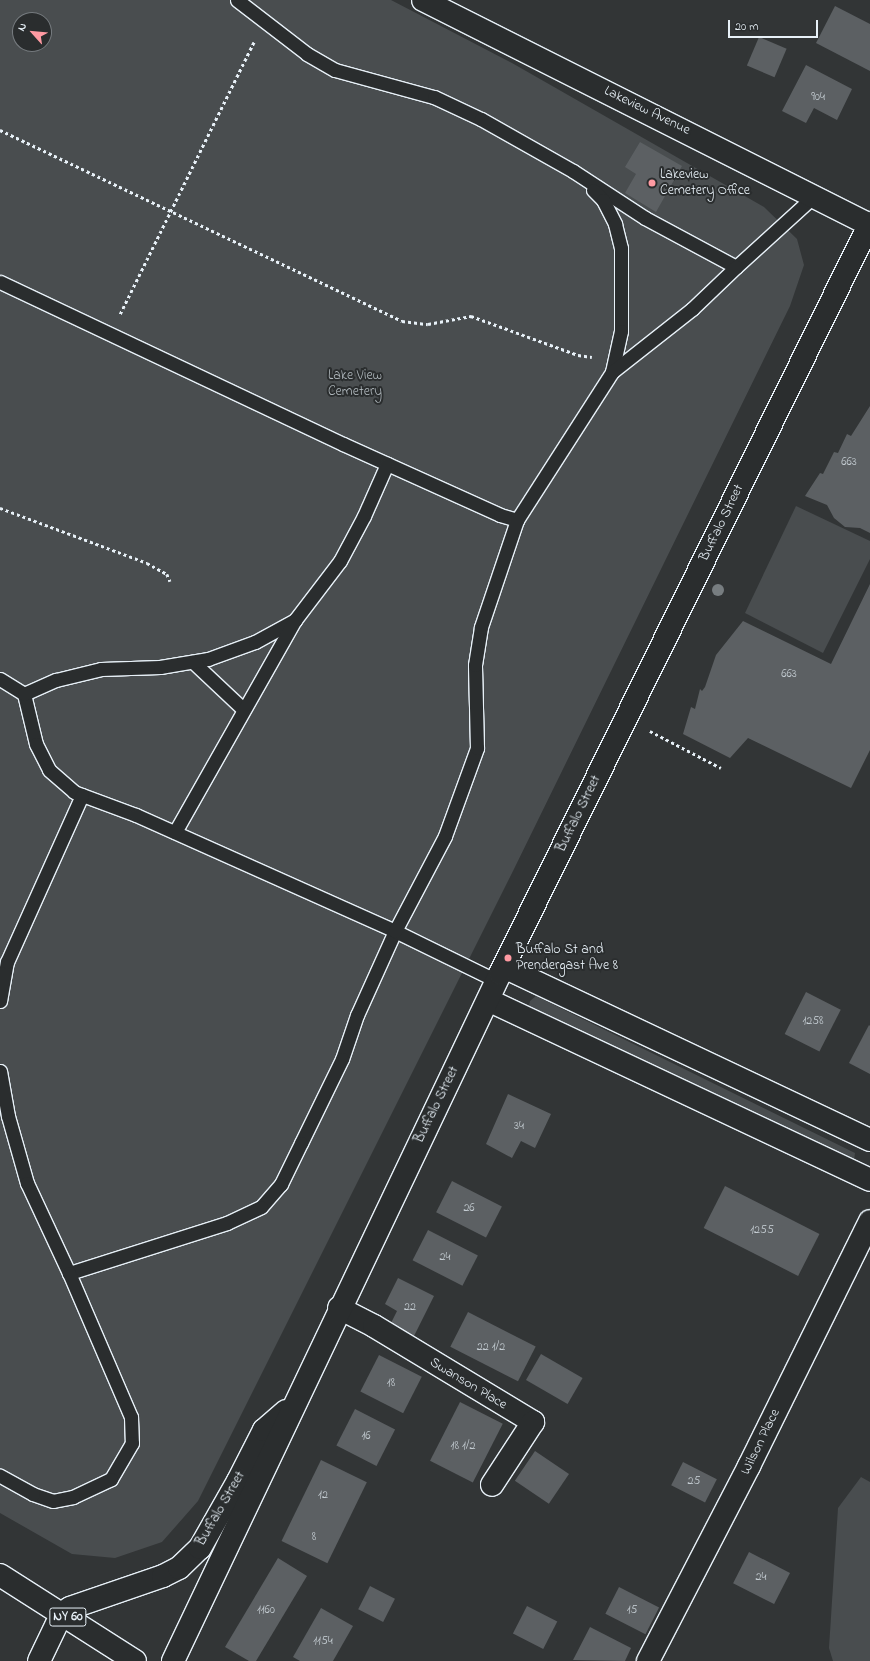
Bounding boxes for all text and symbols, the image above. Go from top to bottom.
north arrow [12,12,52,52]
scale bar [730,12,820,38]
text: 20 m [735,18,758,36]
text: N [13,20,31,34]
street label: Lakeview Avenue [601,83,693,139]
house number: 904 [811,91,825,105]
place label: Lakeview Cemetery Office [660,167,750,200]
marker: Lakeview Cemetery Office [647,178,657,188]
park label: Lake View Cemetery [328,368,382,400]
house number: 663 [841,456,857,470]
street label: Buffalo Street [696,482,748,564]
house number: 663 [781,668,797,682]
street label: Buffalo Street [553,773,605,855]
place label: Buffalo St and Prendergast Ave 8 [516,942,618,974]
marker: Buffalo St and Prendergast Ave 8 [503,953,513,963]
house number: 1258 [802,1015,824,1029]
street label: Buffalo Street [411,1064,463,1146]
house number: 34 [514,1120,524,1134]
house number: 26 [463,1202,475,1216]
house number: 1255 [750,1224,774,1238]
house number: 24 [440,1251,450,1265]
house number: 22 [404,1301,416,1315]
house number: 22 1/2 [477,1341,505,1355]
street label: Swanson Place [426,1354,510,1414]
house number: 18 [387,1377,395,1391]
street label: Wilson Place [738,1406,784,1478]
house number: 16 [361,1430,371,1444]
house number: 18 1/2 [451,1440,475,1454]
street label: Buffalo Street [193,1469,249,1549]
house number: 25 [688,1475,700,1489]
house number: 12 [318,1489,328,1503]
house number: 8 [312,1531,316,1545]
house number: 24 [756,1571,766,1585]
house number: 1160 [257,1604,275,1618]
house number: 15 [627,1604,637,1618]
road number: NY 60 [49,1606,87,1628]
house number: 1154 [313,1635,333,1649]

